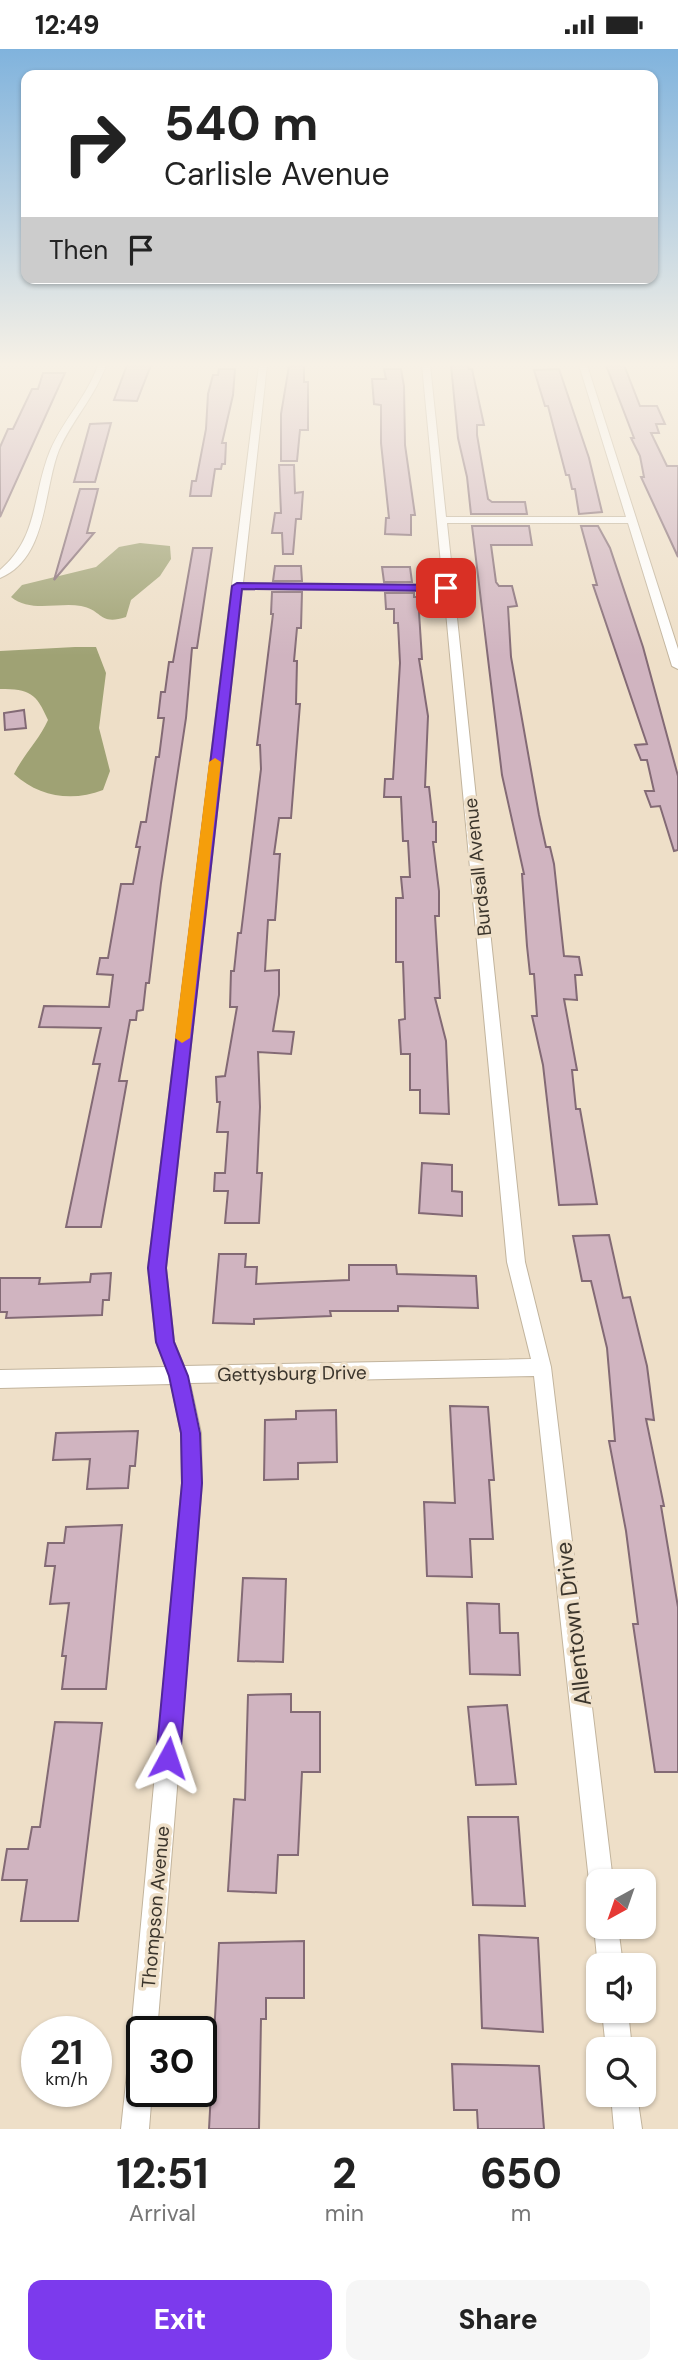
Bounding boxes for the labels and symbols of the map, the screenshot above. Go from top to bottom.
pin [416,558,476,618]
street label: Burdsall Avenue [458,797,497,937]
street label: Gettysburg Drive [217,1360,367,1387]
street label: Allentown Drive [548,1540,598,1708]
position arrow [131,1721,205,1795]
street label: Thompson Avenue [136,1825,175,1989]
north arrow [586,1869,656,1939]
speed limit sign: 30 [126,2016,217,2107]

